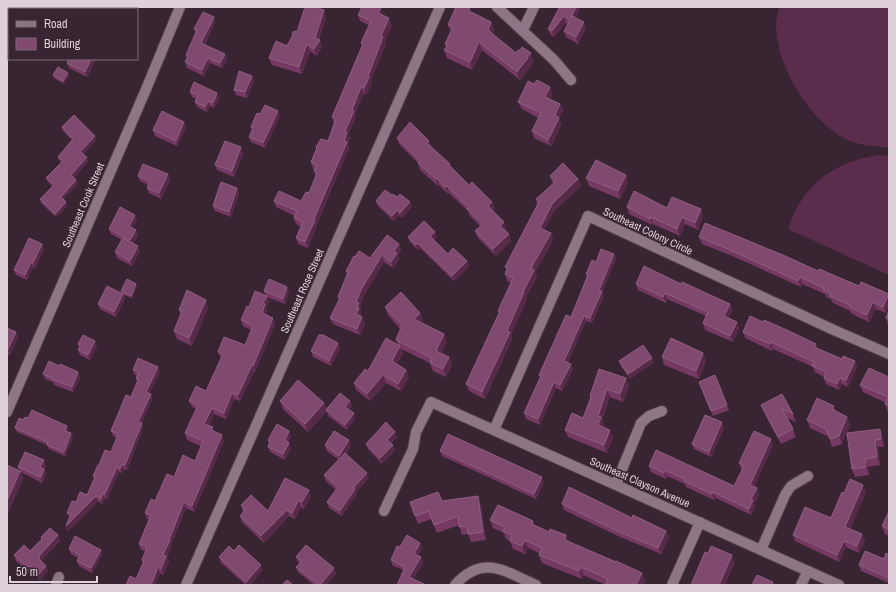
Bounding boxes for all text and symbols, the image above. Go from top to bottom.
legend [8,8,138,60]
text: Road [44,16,68,32]
text: Building [44,36,81,52]
street label: Southeast Cook Street [59,160,107,250]
street label: Southeast Colony Circle [601,204,695,258]
street label: Southeast Rose Street [277,246,327,335]
street label: Southeast Clayson Avenue [588,454,692,510]
scale bar [10,558,97,584]
text: 50 m [16,564,38,580]

